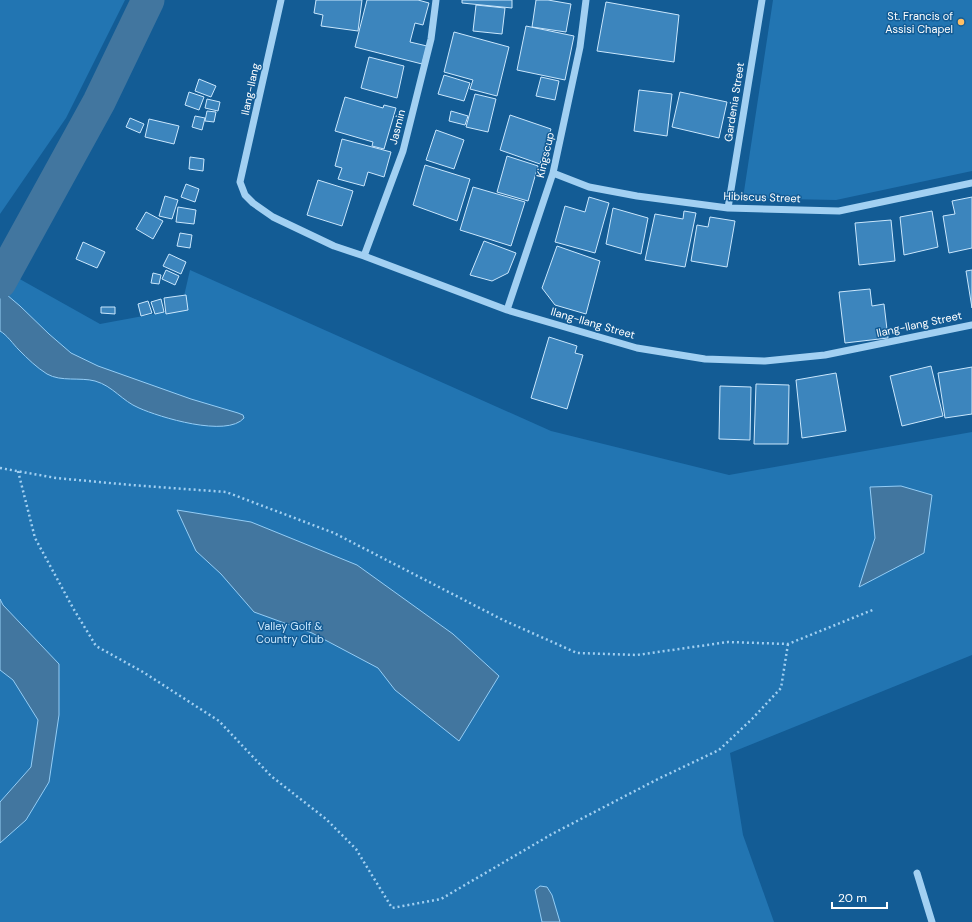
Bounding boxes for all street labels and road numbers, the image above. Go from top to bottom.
street label: Gardenia Street [721,61,747,143]
street label: Ilang-Ilang [238,62,262,116]
street label: Jasmin [386,108,408,146]
street label: Kingscup [533,131,557,179]
street label: Hibiscus Street [723,189,801,205]
street label: Ilang-Ilang Street [549,304,637,342]
street label: Ilang-Ilang Street [875,308,963,340]

